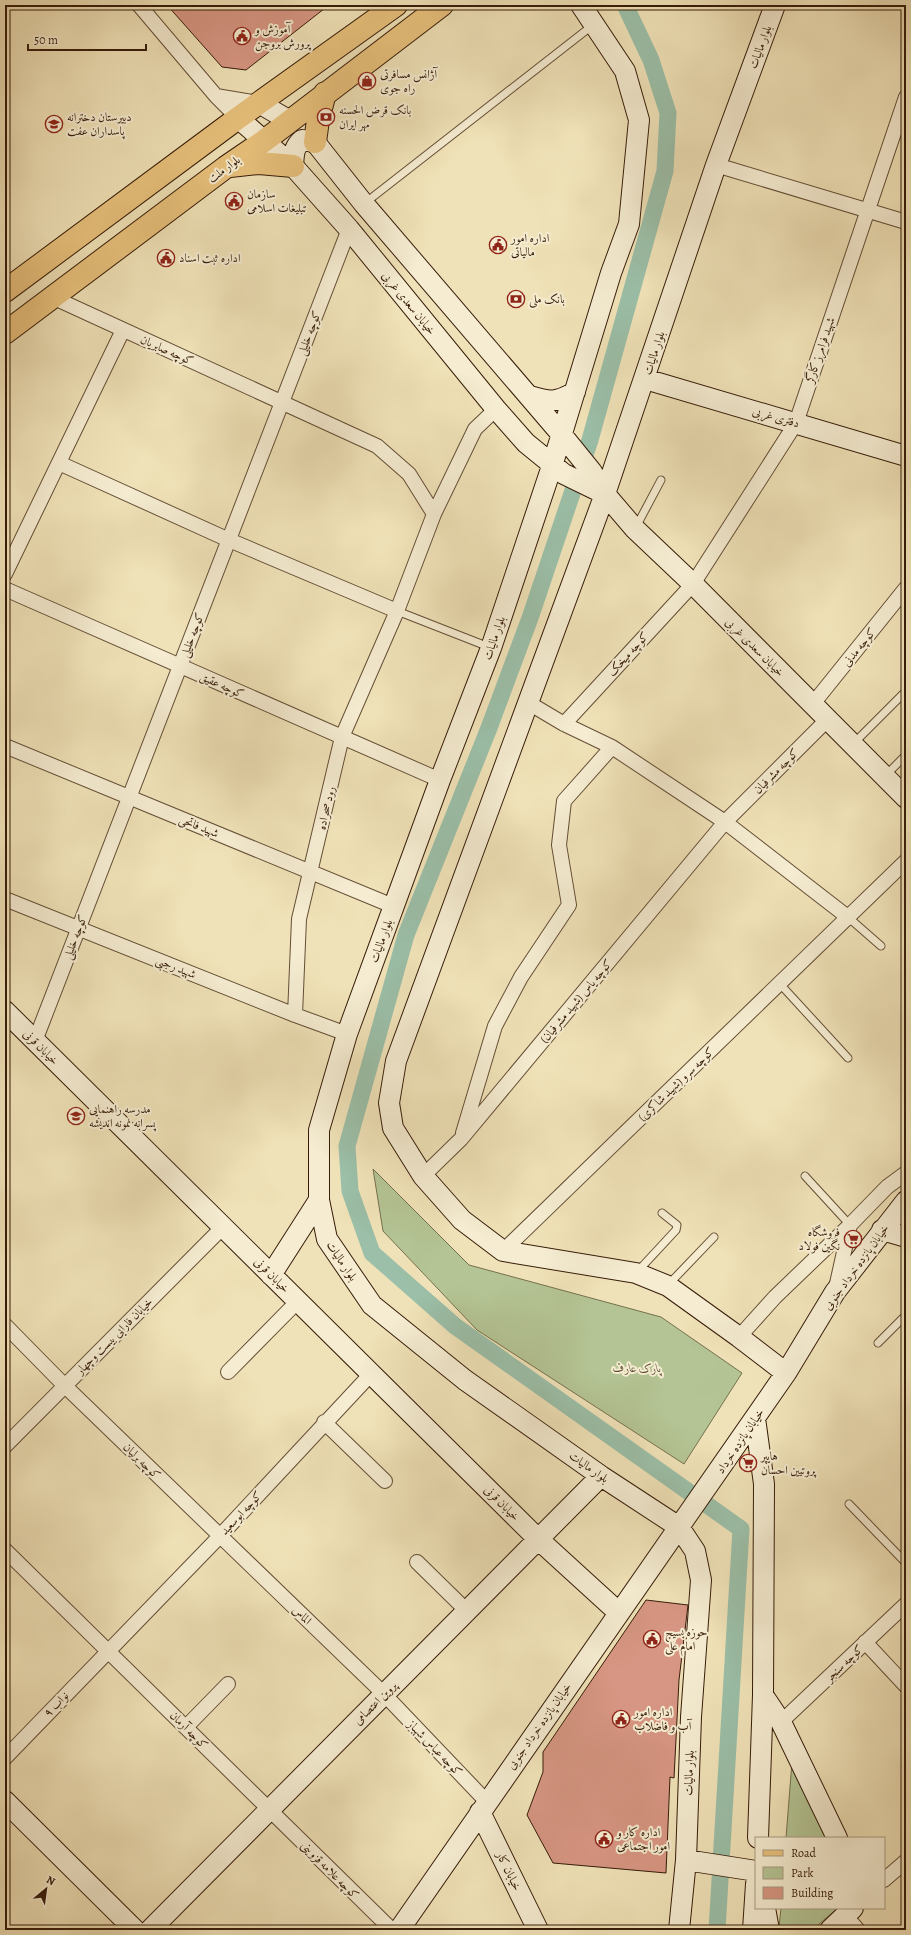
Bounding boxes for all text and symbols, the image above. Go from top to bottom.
place label: آموزش و پرورش بروجن [253,21,312,52]
street label: بلوار مالیات [745,23,775,71]
scale bar [28,26,146,52]
public building icon: آموزش و پرورش بروجن [232,26,252,46]
text: 50 m [34,32,58,48]
place label: آژانس مسافرتی راه جوی [380,66,439,96]
shop icon: آژانس مسافرتی راه جوی [357,71,377,91]
place label: بانک قرض الحسنه مهر ایران [339,102,411,132]
bank icon: بانک قرض الحسنه مهر ایران [316,107,336,127]
place label: دبیرستان دخترانه پاسداران عفت [67,109,132,140]
school or university icon: دبیرستان دخترانه پاسداران عفت [44,114,64,134]
street label: بلوار ملت [205,152,243,186]
place label: سازمان تبلیغات اسلامی [247,186,307,216]
public building icon: سازمان تبلیغات اسلامی [224,191,244,211]
place label: اداره امور مالیاتی [510,230,550,260]
public building icon: اداره امور مالیاتی [488,235,508,255]
public building icon: اداره ثبت اسناد [156,248,176,268]
place label: اداره ثبت اسناد [179,250,241,266]
street label: خیابان سعدی غربی [378,268,440,339]
bank icon: بانک ملی [506,289,526,309]
place label: بانک ملی [529,291,565,308]
street label: کوچه خلیلی [293,308,326,358]
street label: شهید فرامرز کارگر [801,315,840,387]
street label: بلوار مالیات [639,329,669,377]
street label: کوچه صابریان [138,331,196,370]
street label: دفتری غربی [750,403,801,432]
street label: کوچه خلیلی [176,610,209,660]
street label: بلوار مالیات [479,614,509,662]
street label: خیابان سعدی غربی [721,614,788,681]
street label: کوچه مدنی [839,624,880,670]
street label: کوچه میخک [604,628,653,680]
street label: کوچه عقیق [197,668,247,703]
street label: کوچه مشرفیان [750,745,803,798]
street label: رود صحراده [313,784,339,831]
street label: شهید فاتحی [176,811,221,842]
street label: کوچه خلیلی [59,912,92,962]
street label: بلوار مالیات [366,917,396,965]
street label: شهید رجبی [153,952,198,984]
street label: کوچه یاس (شهید مشرفیان) [536,956,617,1047]
street label: خیابان قرنی [20,1026,62,1068]
street label: کوچه سرو (شهید شاکری) [634,1043,718,1125]
place label: مدرسه راهنمایی پسرانه نمونه اندیشه [89,1101,157,1132]
school or university icon: مدرسه راهنمایی پسرانه نمونه اندیشه [66,1106,86,1126]
street label: خیابان پانزده خرداد جنوبی [819,1221,894,1314]
place label: فروشگاه نگین فولاد [798,1224,840,1254]
supermarket icon: فروشگاه نگین فولاد [843,1229,863,1249]
street label: بلوار مالیات [323,1238,361,1284]
street label: خیابان قرنی [251,1254,293,1296]
street label: خیابان فارابی بیست وچهار [71,1294,157,1380]
park label: پارک عارف [613,1360,663,1377]
street label: خیابان پانزده خرداد [712,1405,769,1477]
street label: کوچه برلیان [119,1439,164,1484]
street label: بلوار مالیات [566,1447,612,1487]
place label: هایپر پروتیین احسان [759,1448,818,1478]
supermarket icon: هایپر پروتیین احسان [738,1453,758,1473]
street label: خیابان قرنی [481,1482,523,1524]
street label: کوچه ابوسعید [216,1487,266,1539]
street label: الماس [289,1602,316,1628]
place label: حوزه بسیج امام علی [665,1624,708,1657]
public building icon: حوزه بسیج امام علی [642,1629,662,1649]
street label: کوچه سنجر [820,1641,867,1687]
street label: پروین اعتصامی [350,1676,402,1728]
street label: خیابان پانزده خرداد جنوبی [503,1679,576,1773]
street label: نواب ۹ [40,1688,72,1720]
place label: اداره امور آب و فاضلاب [633,1704,693,1734]
street label: کوچه آرمان [166,1707,212,1753]
public building icon: اداره امور آب و فاضلاب [611,1709,631,1729]
street label: کوچه عباس شهباز [403,1716,466,1780]
street label: بلوار مالیات [680,1750,698,1796]
place label: اداره کار و امور اجتماعی [615,1824,671,1854]
public building icon: اداره کار و امور اجتماعی [594,1829,614,1849]
street label: کوچه علامه قزوینی [297,1837,363,1903]
legend [755,1837,885,1909]
text: Road [791,1845,817,1861]
street label: خیابان کار [492,1848,525,1893]
text: Park [791,1865,814,1881]
north arrow [26,1869,66,1909]
text: N [43,1872,58,1889]
text: Building [791,1885,833,1901]

